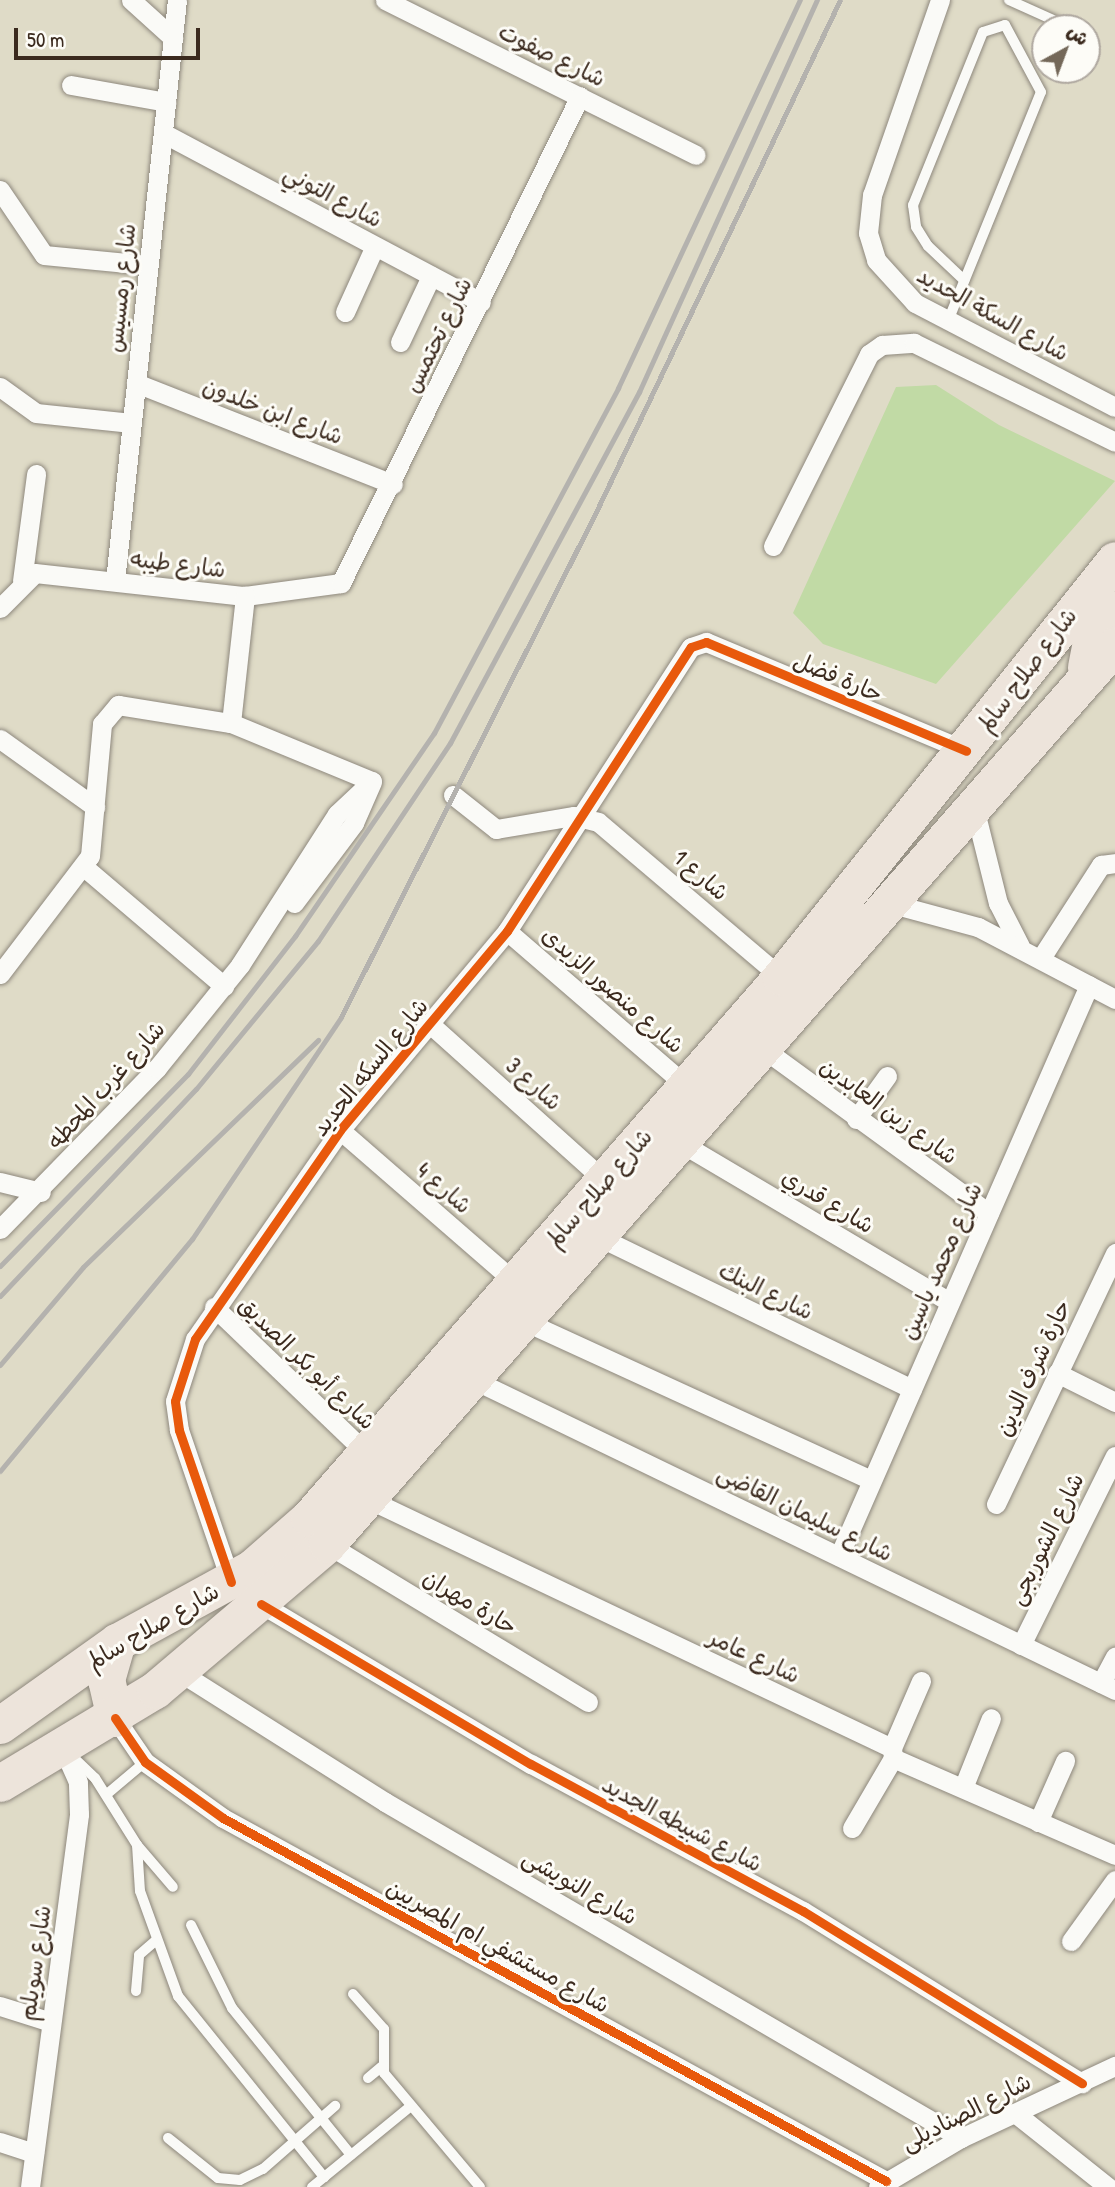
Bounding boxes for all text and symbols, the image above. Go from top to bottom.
scale bar [18,14,203,58]
north arrow [1031,14,1101,84]
street label: شارع صفوت [494,17,610,93]
text: ش [1062,18,1095,51]
text: 50 m [27,25,64,54]
street label: شارع التوني [279,159,387,233]
street label: شارع رمسيس [101,222,141,354]
street label: شارع السكة الحديد [912,261,1074,367]
street label: شارع تحتمس [398,273,478,397]
street label: شارع ابن خلدون [199,372,347,450]
street label: شارع طيبه [129,544,227,584]
street label: شارع صلاح سالم [971,603,1083,737]
street label: حارة فضل [789,646,887,708]
street label: شارع 1 [668,844,734,906]
street label: شارع منصور الزيدى [536,921,690,1059]
street label: شارع السكه الحديد [306,993,434,1141]
street label: شارع غرب المحطه [41,1015,171,1155]
street label: شارع 3 [500,1052,568,1116]
street label: شارع زين العابدين [815,1052,963,1170]
street label: شارع صلاح سالم [540,1123,658,1253]
street label: شارع 4 [411,1157,477,1219]
street label: شارع قدري [777,1163,879,1239]
street label: شارع محمد ياسين [894,1178,988,1344]
street label: شارع البنك [714,1256,818,1326]
street label: شارع أبو بكر الصديق [233,1291,381,1435]
street label: حارة شرف الدين [989,1295,1077,1441]
street label: شارع سليمان القاضى [713,1459,897,1567]
street label: شارع الشوربجى [1002,1469,1090,1609]
street label: حارة مهران [418,1563,522,1641]
street label: شارع صلاح سالم [82,1577,224,1675]
street label: شارع عامر [704,1623,804,1689]
street label: شارع شبيطه الجديد [597,1770,767,1878]
street label: شارع النويشى [518,1843,642,1931]
street label: شارع مستشفي ام المصريين [382,1873,614,2019]
street label: شارع سويلم [13,1904,57,2022]
street label: شارع الصناديلى [896,2067,1036,2157]

